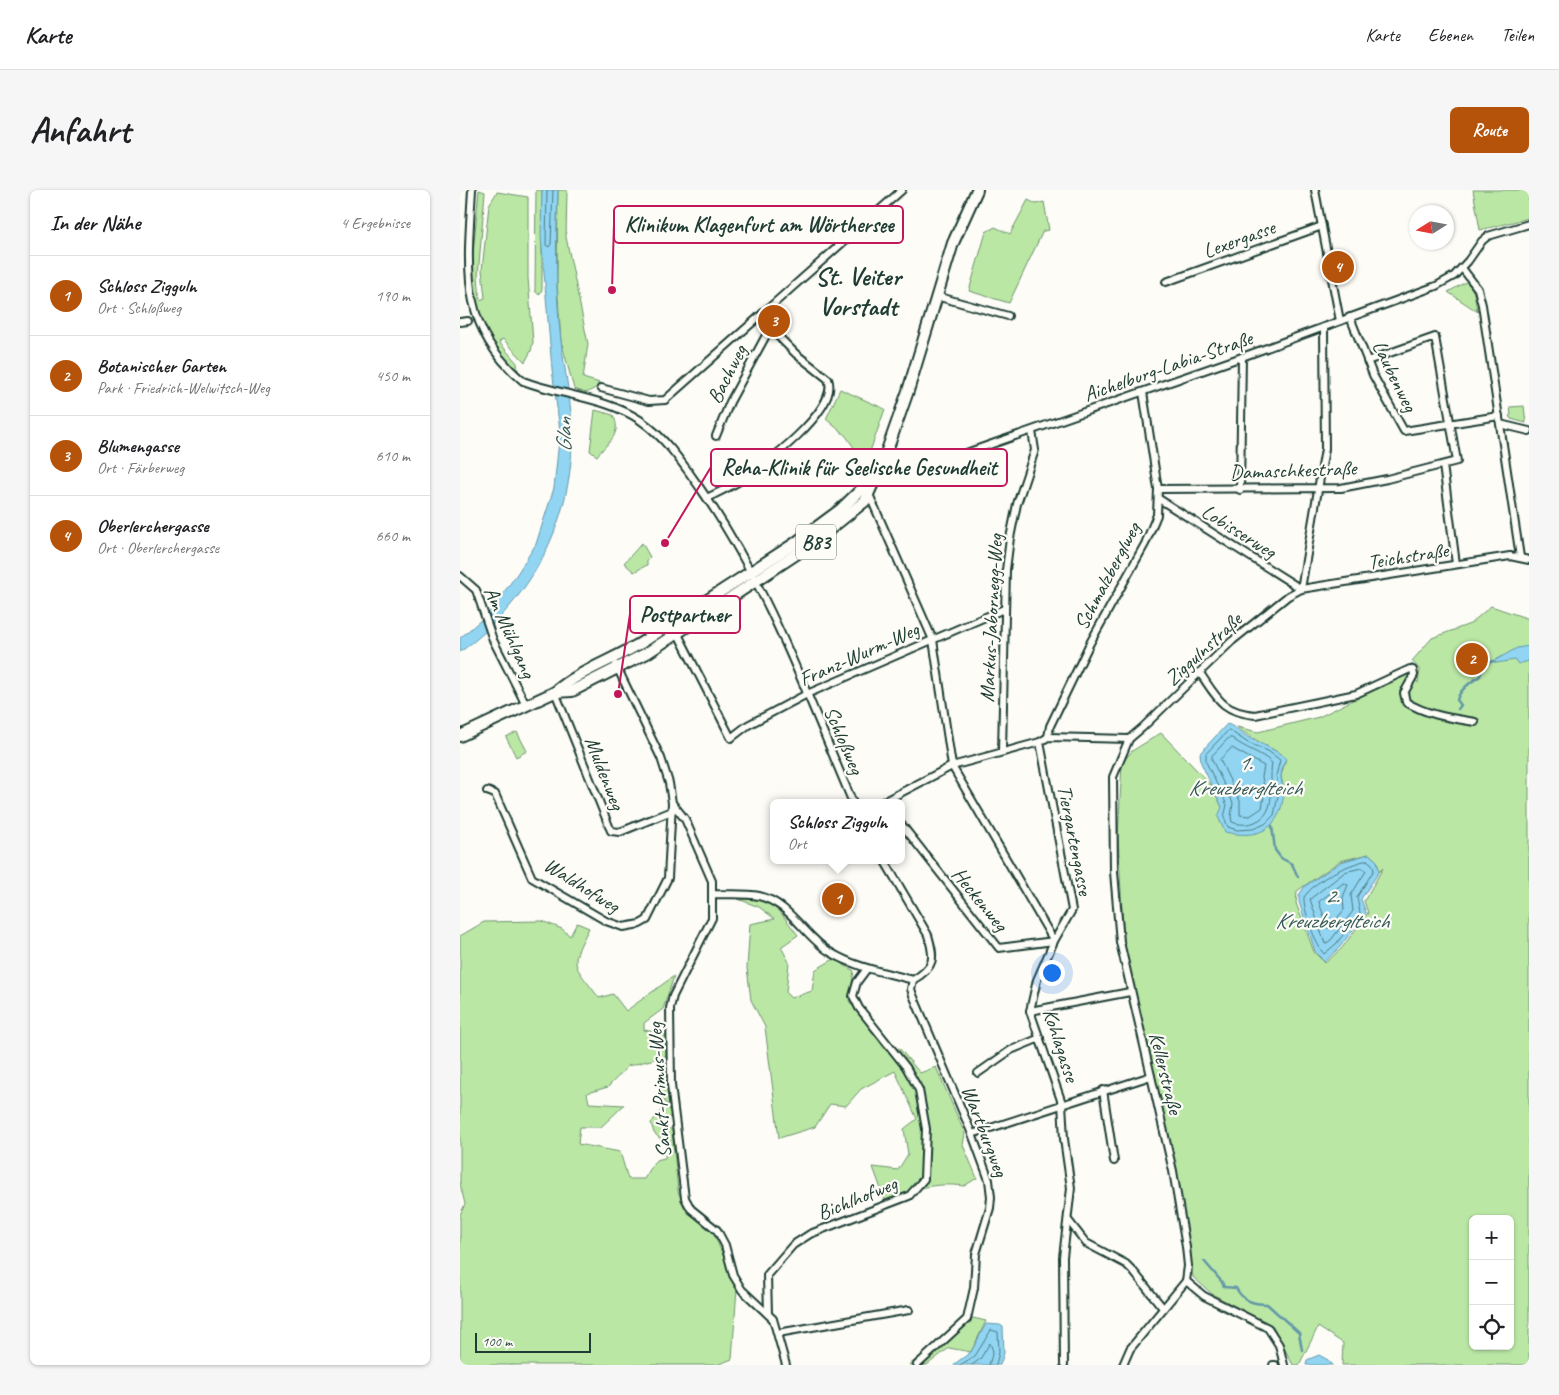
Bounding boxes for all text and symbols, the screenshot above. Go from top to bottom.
text: Karte [25,20,72,50]
text: Karte [1365,24,1400,46]
text: Ebenen [1428,24,1473,46]
text: Teilen [1501,24,1534,46]
button: Route [1450,107,1529,153]
text: Anfahrt [30,108,130,153]
north arrow [1409,205,1454,250]
callout: Klinikum Klagenfurt am Wörthersee [614,206,903,243]
text: In der Nähe [50,210,140,236]
text: Klinikum Klagenfurt am Wörthersee [624,211,895,239]
text: 4 Ergebnisse [341,213,410,233]
street label: Lexergasse [1200,213,1281,264]
pin: 4 [1322,248,1354,286]
district label: St. Veiter Vorstadt [815,260,904,323]
text: Schloss Zigguln [97,274,197,298]
text: 1 [62,286,70,306]
text: 190 m [376,286,410,306]
text: Ort · Schloßweg [97,298,181,318]
pin: 3 [758,302,790,340]
street label: Aichelburg-Labia-Straße [1080,324,1258,407]
street label: Laubenweg [1367,336,1424,417]
street label: Bachweg [701,339,753,408]
text: Botanischer Garten [97,354,226,378]
text: 2 [62,366,70,386]
text: 450 m [376,366,410,386]
text: Park · Friedrich-Welwitsch-Weg [97,378,270,398]
water label: Glan [550,416,578,452]
text: Blumengasse [97,434,179,458]
text: 3 [62,446,70,466]
text: 610 m [376,446,410,466]
callout: Reha-Klinik für Seelische Gesundheit [711,449,1007,486]
text: Reha-Klinik für Seelische Gesundheit [721,454,999,482]
street label: Damaschkestraße [1229,455,1359,485]
text: Ort · Färberweg [97,458,184,478]
street label: Lobisserweg [1197,498,1283,565]
text: Oberlerchergasse [97,514,209,538]
street label: Schmalzberglweg [1068,517,1147,634]
road number: B83 [796,524,836,560]
text: 4 [62,526,70,546]
text: 660 m [376,526,410,546]
street label: Markus-Jabornegg-Weg [974,532,1008,703]
street label: Teichstraße [1366,536,1452,575]
text: Ort · Oberlerchergasse [97,538,219,558]
street label: Am Mühlgang [478,582,542,683]
callout: Postpartner [630,596,740,633]
text: Postpartner [640,601,733,629]
street label: Ziggulnstraße [1159,605,1249,691]
street label: Franz-Wurm-Weg [795,615,924,692]
pin: 2 [1456,640,1488,678]
street label: Schloßweg [818,702,870,779]
street label: Muldenweg [579,733,631,815]
water label: 1. Kreuzberglteich [1188,749,1304,802]
street label: Tiergartengasse [1052,783,1099,899]
popup [770,799,905,864]
text: Schloss Zigguln [788,810,887,834]
text: Ort [788,834,807,854]
street label: Waldhofweg [539,852,626,919]
street label: Heckenweg [946,862,1015,938]
pin: 1 [822,880,854,918]
water label: 2. Kreuzberglteich [1275,882,1391,935]
your location [1039,960,1065,986]
street label: Kohlagasse [1037,1005,1086,1087]
street label: Sankt-Primus-Weg [641,1020,677,1159]
street label: Kellerstraße [1143,1029,1189,1119]
street label: Wartburgweg [956,1082,1015,1182]
street label: Bichlhofweg [813,1170,902,1226]
map controls [1469,1215,1514,1350]
button: + [1469,1215,1514,1260]
button: − [1469,1260,1514,1305]
button: locate [1469,1305,1514,1350]
scale bar [475,1330,591,1353]
text: 100 m [482,1333,512,1350]

